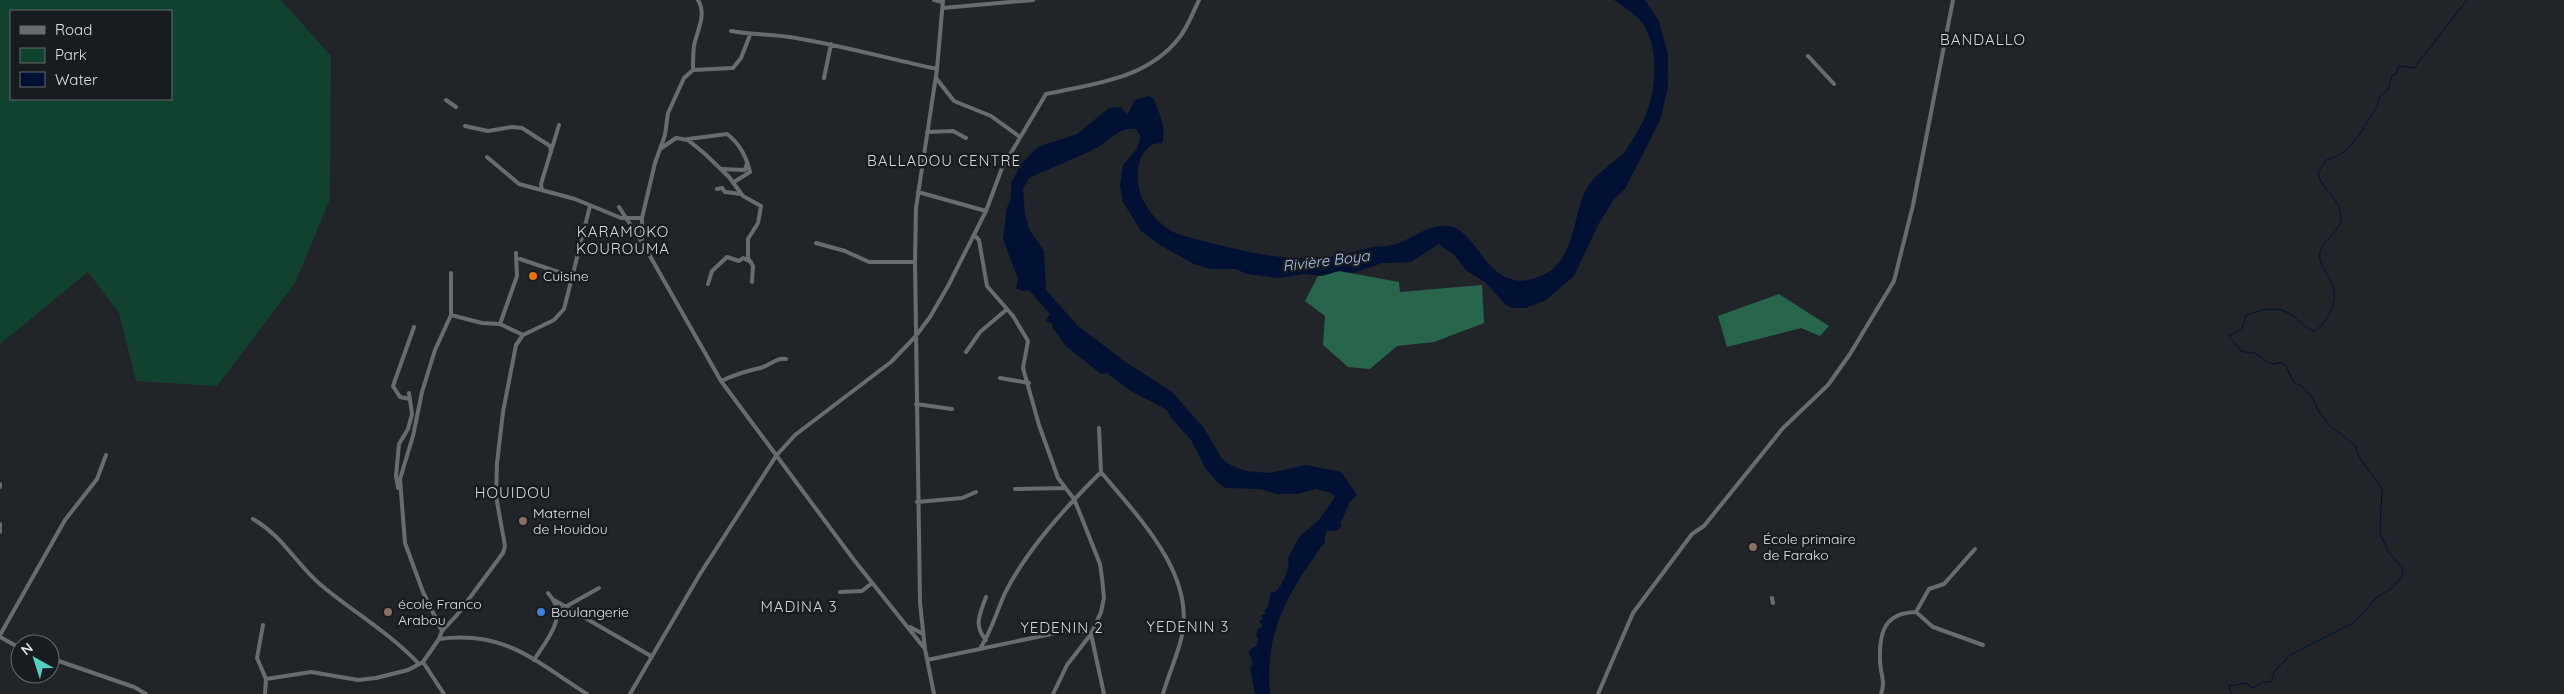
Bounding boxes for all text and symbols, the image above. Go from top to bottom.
legend [10,10,172,100]
text: Road [55,20,92,39]
district label: BANDALLO [1940,30,2026,49]
text: Park [55,45,87,64]
text: Water [55,70,98,89]
district label: BALLADOU CENTRE [867,151,1021,170]
district label: KARAMOKO KOUROUMA [576,222,670,258]
water label: Rivière Boya [1281,246,1371,275]
place label: Cuisine [543,267,589,285]
marker: Cuisine [527,270,539,282]
district label: HOUIDOU [475,483,551,502]
place label: Maternel de Houidou [533,504,608,538]
marker: Maternel de Houidou [517,515,529,527]
place label: École primaire de Farako [1763,530,1856,564]
marker: École primaire de Farako [1747,541,1759,553]
place label: école Franco Arabou [398,595,482,629]
district label: MADINA 3 [760,597,838,616]
place label: Boulangerie [551,603,629,621]
marker: école Franco Arabou [382,606,394,618]
marker: Boulangerie [535,606,547,618]
district label: YEDENIN 3 [1147,617,1229,636]
district label: YEDENIN 2 [1020,618,1104,637]
north arrow [10,634,60,684]
text: N [17,639,36,659]

